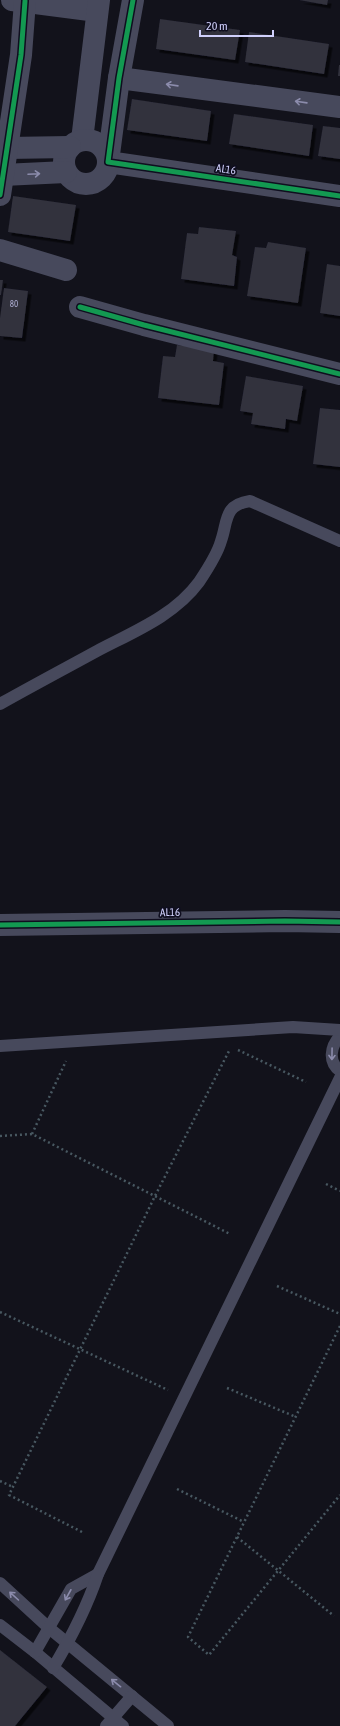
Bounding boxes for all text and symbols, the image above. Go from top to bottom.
scale bar [200,12,273,38]
text: 20 m [206,19,228,33]
one-way arrow [166,81,179,89]
one-way arrow [295,98,308,106]
street label: AL16 [215,162,237,176]
one-way arrow [27,170,40,177]
house number: 80 [10,299,18,309]
street label: AL16 [160,906,180,918]
one-way arrow [328,1047,336,1060]
one-way arrow [63,1589,71,1601]
one-way arrow [9,1592,20,1601]
one-way arrow [111,1679,122,1688]

